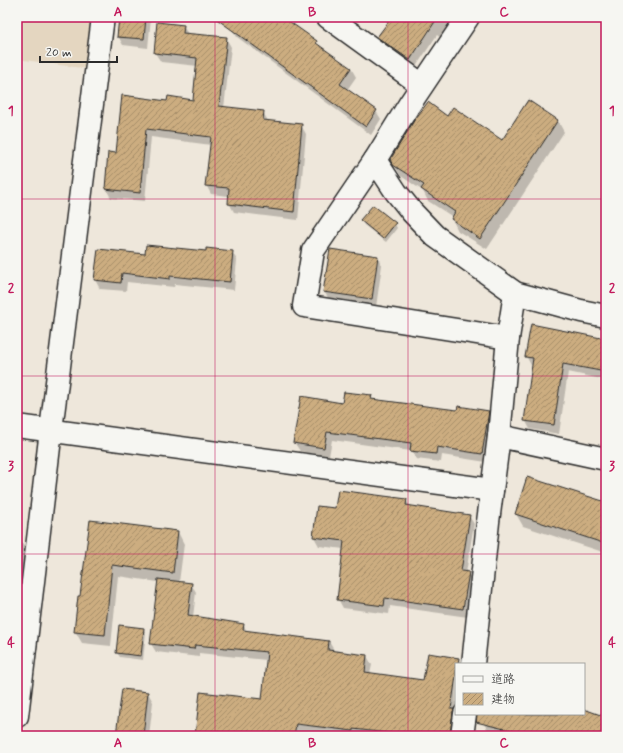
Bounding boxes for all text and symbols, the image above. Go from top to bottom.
text: A [114,4,122,21]
text: B [308,4,317,21]
text: C [499,4,509,21]
scale bar [40,38,117,64]
text: 20 m [46,45,72,61]
text: 1 [8,103,14,120]
text: 1 [609,103,615,120]
text: 2 [8,280,15,297]
text: 2 [609,280,616,297]
text: 3 [8,458,14,475]
text: 3 [609,458,615,475]
text: 4 [7,635,15,652]
text: 4 [608,635,616,652]
legend [455,663,585,715]
text: 道路 [491,672,515,688]
text: 建物 [491,692,515,708]
text: A [114,735,122,752]
text: B [308,735,317,752]
text: C [499,735,509,752]

